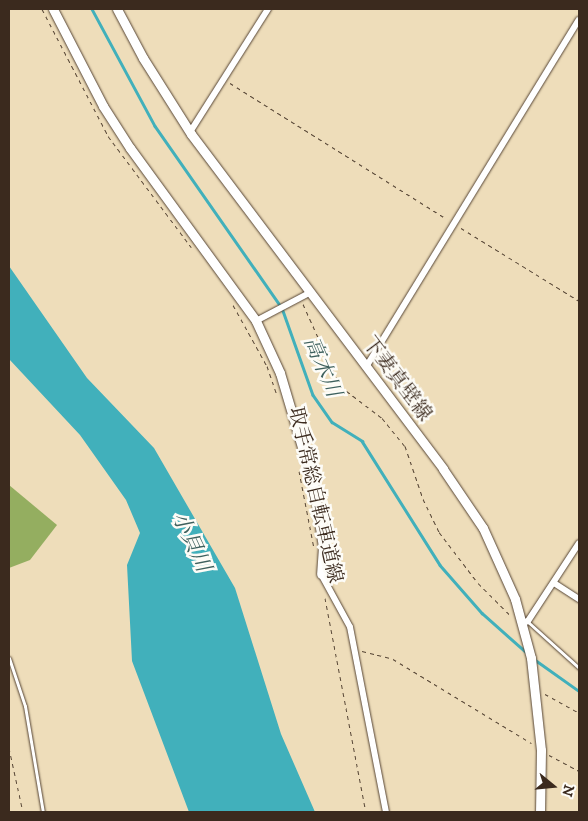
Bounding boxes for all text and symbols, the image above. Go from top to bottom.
street label: 下妻真壁線 [357,332,437,426]
water label: 高木川 [298,333,346,401]
street label: 取手常総自転車道線 [283,405,347,585]
water label: 小貝川 [166,508,216,576]
north arrow [528,761,578,811]
text: N [557,782,578,799]

